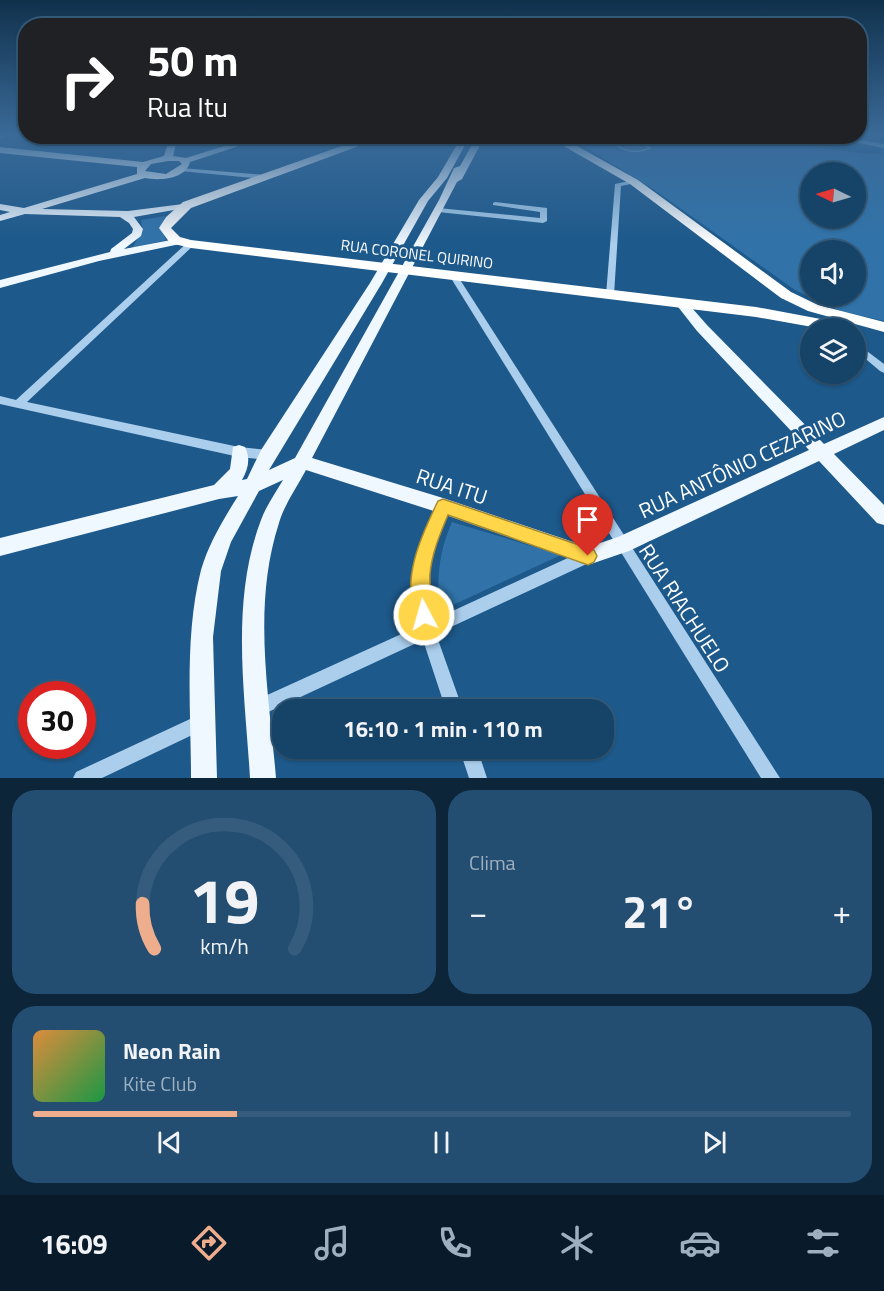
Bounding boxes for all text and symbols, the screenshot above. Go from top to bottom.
text: 50 m [147,28,239,92]
icon: right [48,42,126,120]
text: Rua Itu [147,86,228,127]
north arrow [800,162,866,228]
map controls [800,162,866,384]
street label: RUA CORONEL QUIRINO [340,233,495,275]
button: sound [800,240,866,306]
button: layers [800,318,866,384]
street label: RUA ANTÔNIO CEZARINO [633,402,851,526]
street label: RUA ITU [412,459,492,513]
pin [562,494,613,556]
icon: arrive [571,503,604,536]
street label: RUA RIACHUELO [631,537,739,679]
position arrow [392,583,456,647]
speed limit sign: 30 [18,681,96,759]
text: 16:10 · 1 min · 110 m [343,712,543,746]
text: Clima [469,847,516,878]
text: 19 [189,852,259,947]
text: 21° [622,877,698,945]
text: − [469,887,487,937]
text: + [833,887,851,937]
text: km/h [200,930,248,962]
text: Neon Rain [123,1034,221,1068]
text: Kite Club [123,1068,197,1099]
icon: previous [153,1126,186,1159]
icon: pause [425,1126,458,1159]
icon: next [698,1126,731,1159]
icon: directions [188,1222,230,1264]
icon: music [311,1222,353,1264]
icon: phone [434,1222,476,1264]
icon: climate [556,1222,598,1264]
icon: car [679,1222,721,1264]
icon: filters [802,1222,844,1264]
text: 16:09 [40,1223,108,1264]

